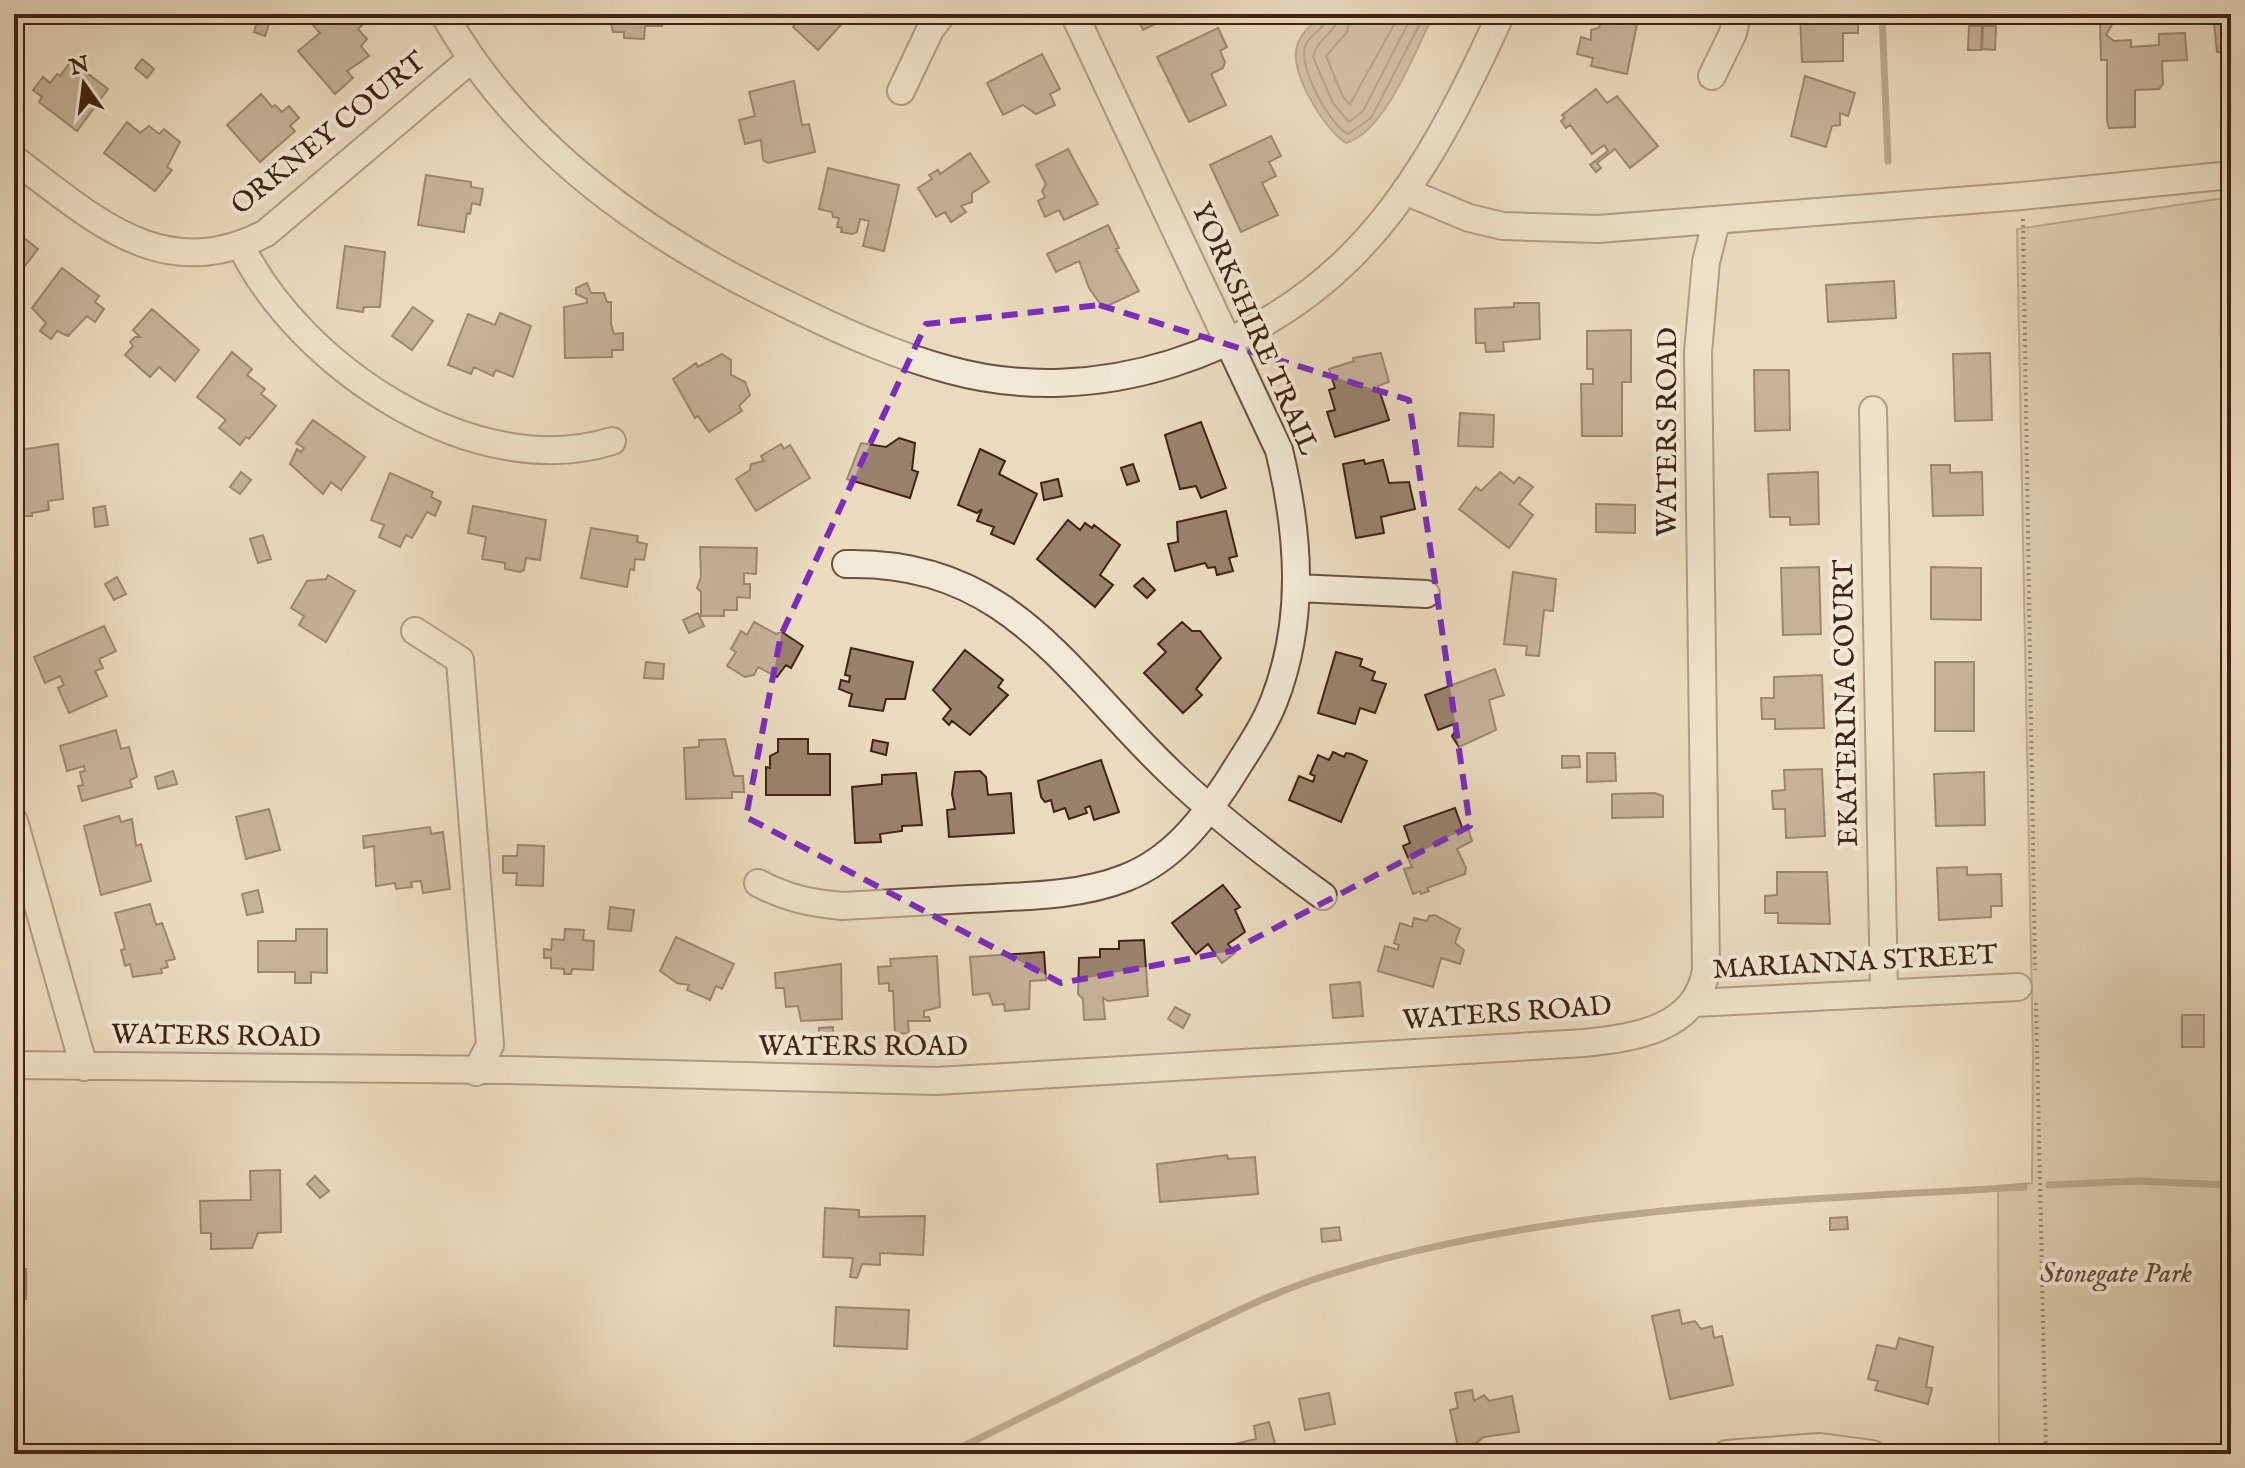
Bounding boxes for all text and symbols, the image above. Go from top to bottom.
north arrow [44,44,124,124]
street label: ORKNEY COURT [225,44,434,223]
text: N [66,51,92,83]
street label: YORKSHIRE TRAIL [1183,197,1325,461]
street label: WATERS ROAD [1651,327,1686,537]
street label: EKATERINA COURT [1827,558,1867,847]
street label: MARIANNA STREET [1712,938,1999,988]
street label: WATERS ROAD [1401,989,1613,1039]
street label: WATERS ROAD [111,1018,321,1056]
street label: WATERS ROAD [758,1030,968,1065]
park label: Stonegate Park [2040,1257,2192,1292]

